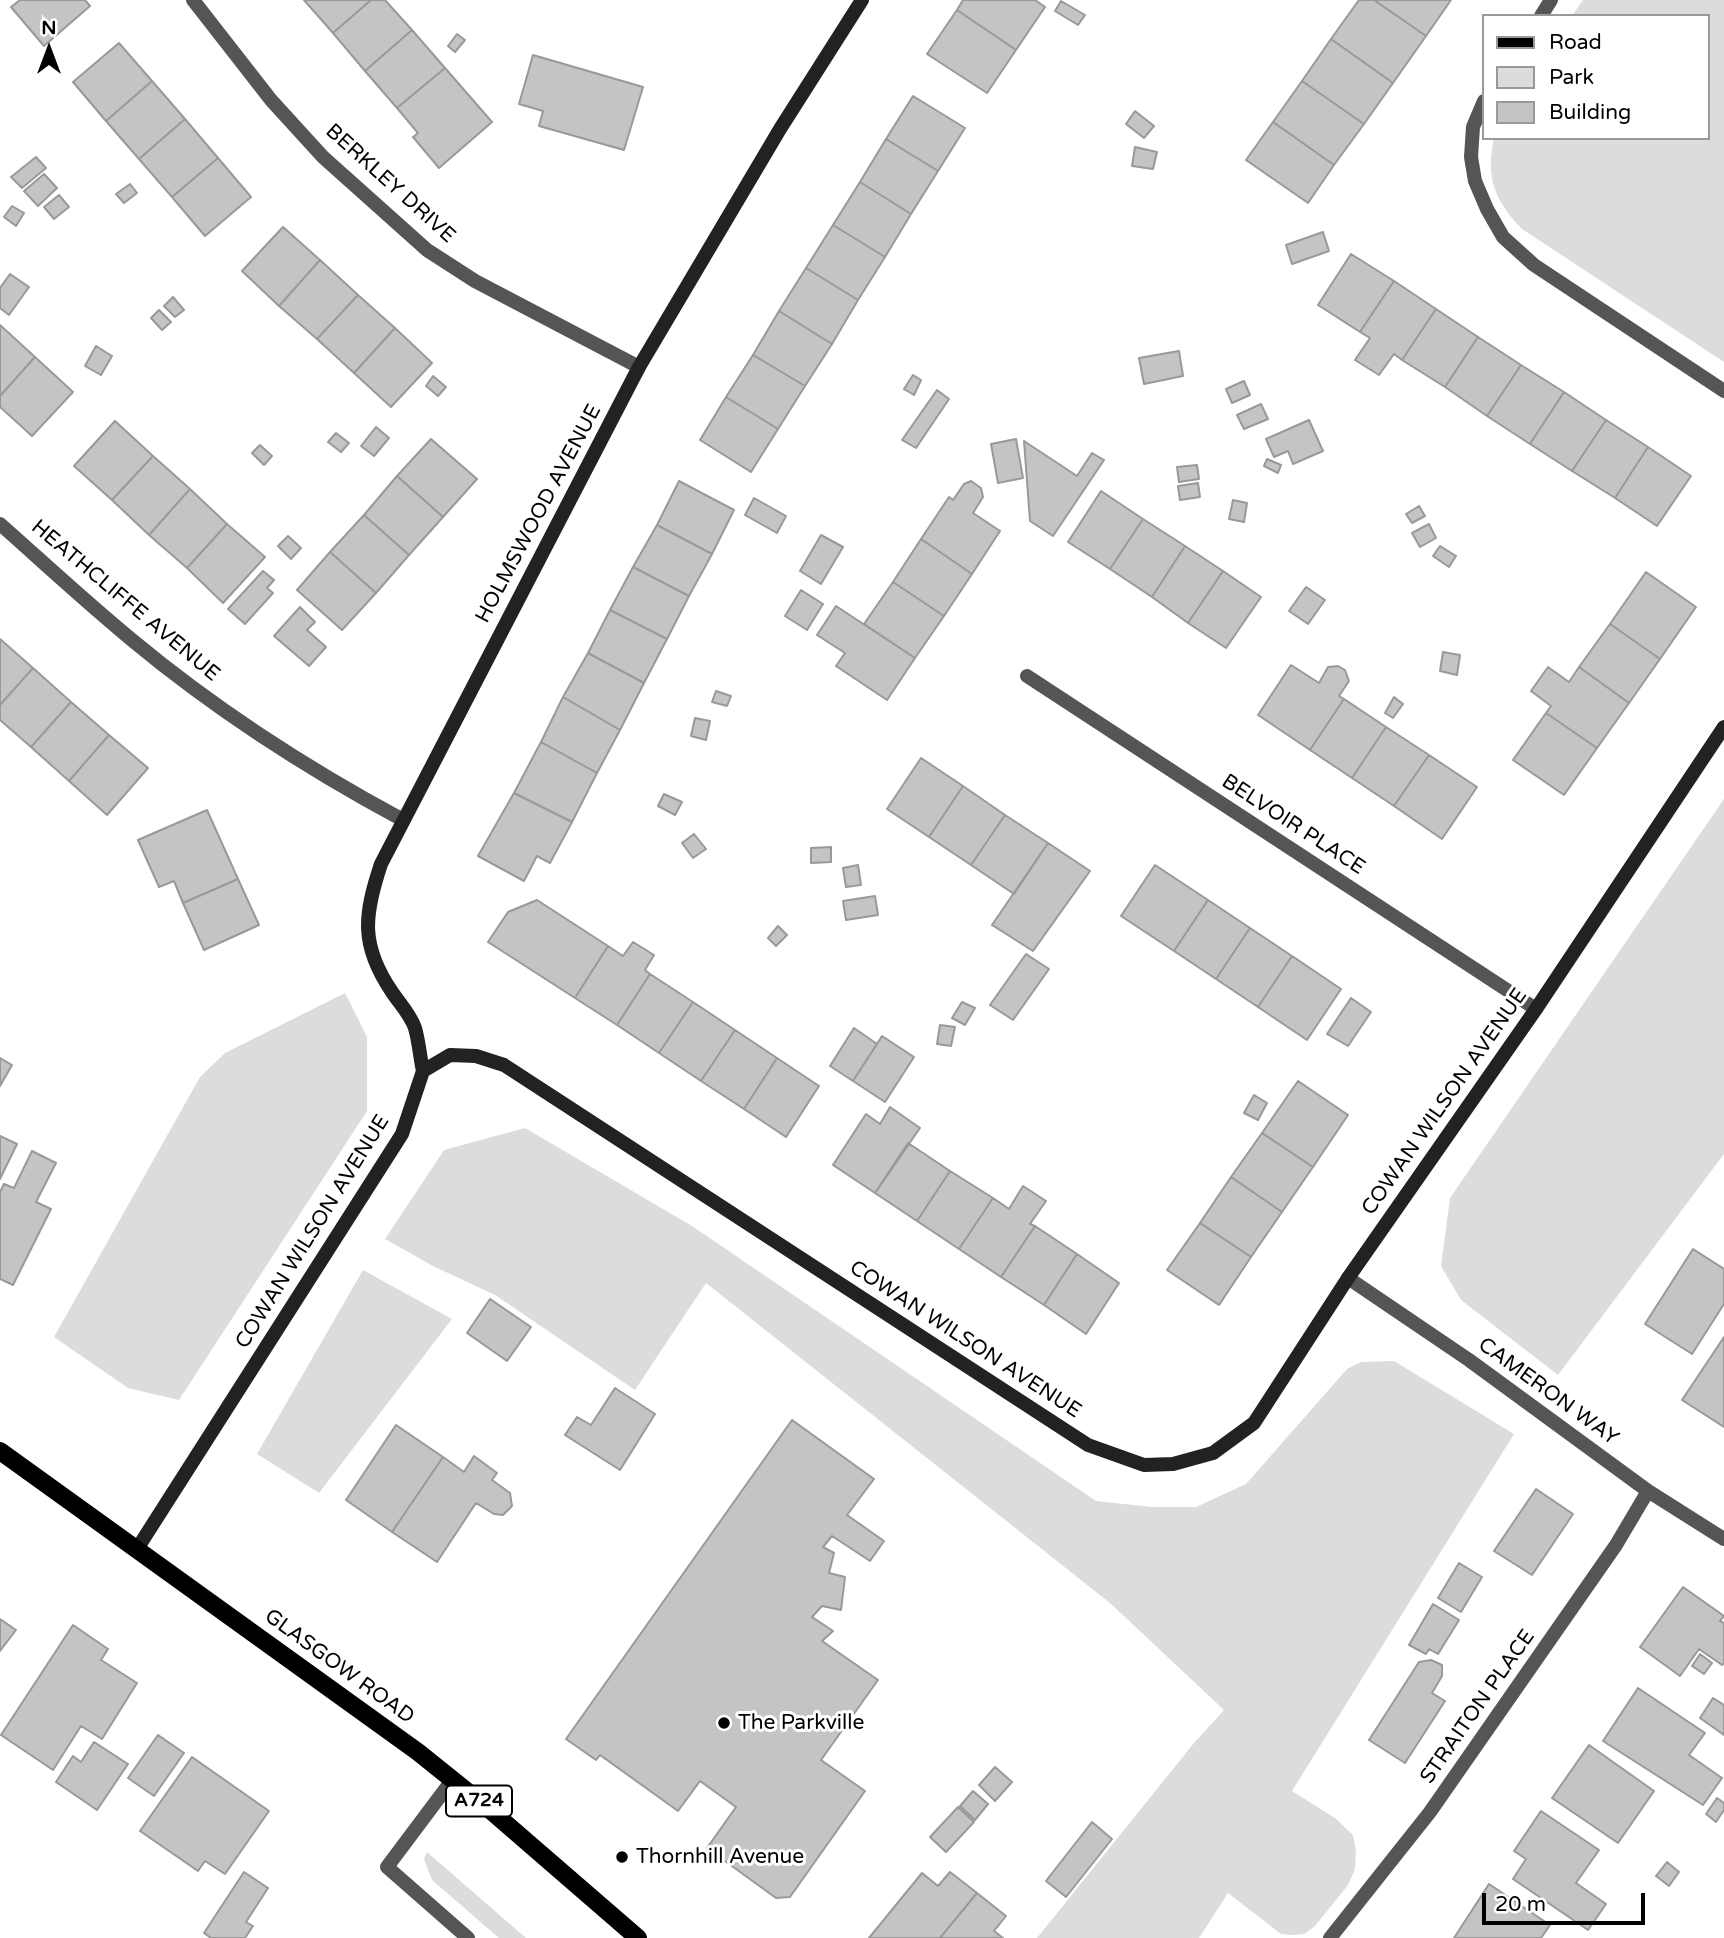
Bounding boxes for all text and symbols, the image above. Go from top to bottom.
north arrow [14,14,84,84]
legend [1482,14,1710,140]
text: N [41,17,57,39]
text: Road [1549,30,1602,55]
text: Park [1549,65,1594,90]
text: Building [1549,100,1631,125]
street label: BERKLEY DRIVE [320,119,460,249]
street label: HOLMSWOOD AVENUE [471,401,607,627]
street label: HEATHCLIFFE AVENUE [26,515,224,687]
street label: BELVOIR PLACE [1217,769,1369,881]
street label: COWAN WILSON AVENUE [1357,984,1533,1220]
street label: COWAN WILSON AVENUE [231,1110,395,1354]
street label: COWAN WILSON AVENUE [845,1256,1085,1424]
street label: CAMERON WAY [1473,1333,1623,1451]
street label: GLASGOW ROAD [259,1604,419,1730]
street label: STRAITON PLACE [1415,1625,1541,1789]
place label: The Parkville [738,1710,864,1736]
marker: The Parkville [716,1715,732,1731]
road number: A724 [446,1786,512,1816]
place label: Thornhill Avenue [636,1844,804,1870]
marker: Thornhill Avenue [614,1849,630,1865]
scale bar [1486,1878,1649,1922]
text: 20 m [1495,1892,1546,1917]

